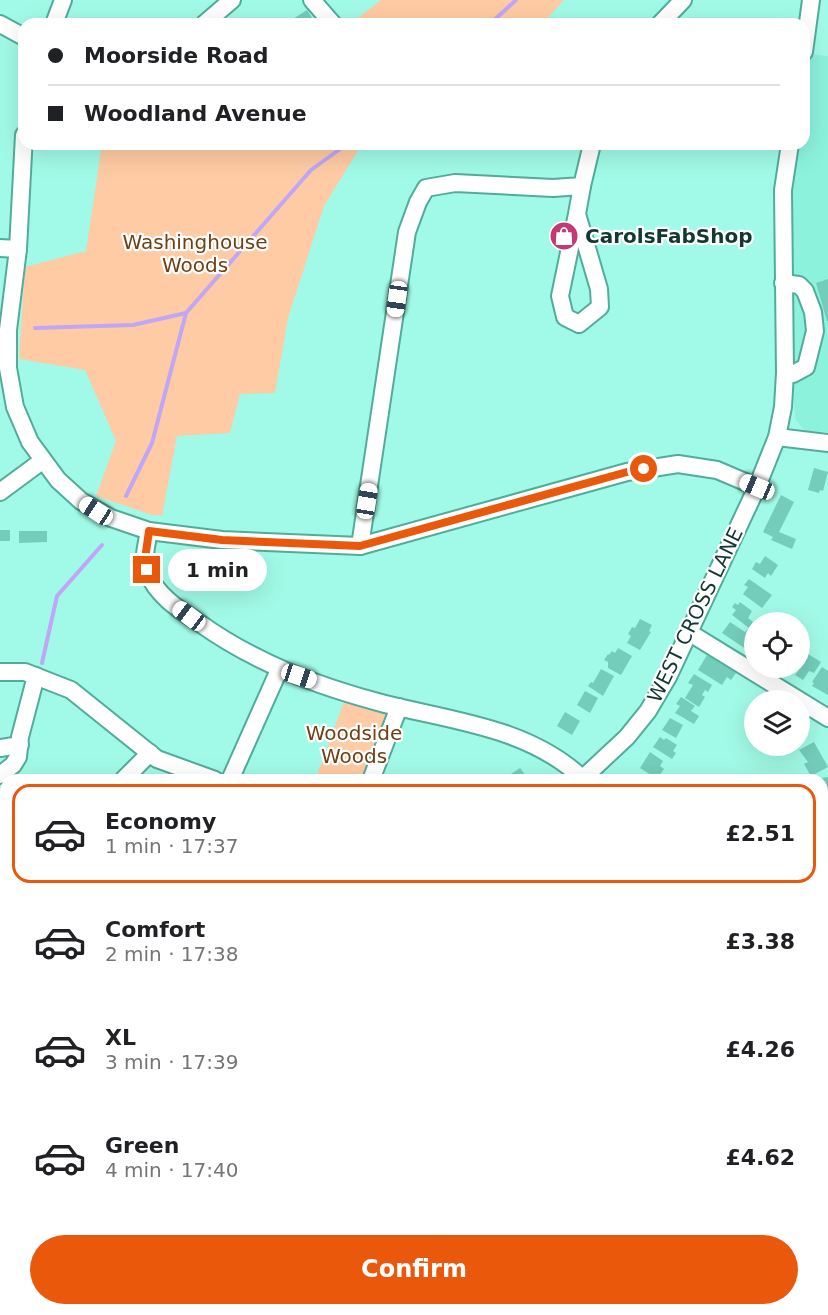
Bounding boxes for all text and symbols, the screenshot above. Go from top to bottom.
text: Moorside Road [84,43,269,68]
text: Woodland Avenue [84,101,307,126]
shop icon: CarolsFabShop [548,220,580,252]
place label: CarolsFabShop [585,224,753,248]
park label: Washinghouse Woods [122,230,268,277]
car [386,280,408,318]
route start [630,455,657,482]
car [737,472,777,502]
car [355,482,379,520]
car [76,494,116,528]
street label: WEST CROSS LANE [642,523,748,707]
callout: 1 min [168,549,267,591]
route end [133,556,160,583]
text: 1 min [186,558,249,582]
car [169,598,209,634]
map controls [744,612,810,756]
button: locate [744,612,810,678]
car [279,662,319,690]
button: layers [744,690,810,756]
park label: Woodside Woods [306,721,402,768]
icon: car [33,807,87,861]
text: Economy [105,809,216,834]
text: £2.51 [725,821,795,846]
text: 1 min · 17:37 [105,834,239,858]
icon: car [33,915,87,969]
text: Comfort [105,917,205,942]
text: £3.38 [725,929,795,954]
text: 2 min · 17:38 [105,942,239,966]
icon: car [33,1023,87,1077]
text: XL [105,1025,136,1050]
text: £4.26 [725,1037,795,1062]
text: 3 min · 17:39 [105,1050,239,1074]
icon: car [33,1131,87,1185]
text: Green [105,1133,179,1158]
text: £4.62 [725,1145,795,1170]
text: 4 min · 17:40 [105,1158,239,1182]
button: Confirm [30,1235,798,1304]

